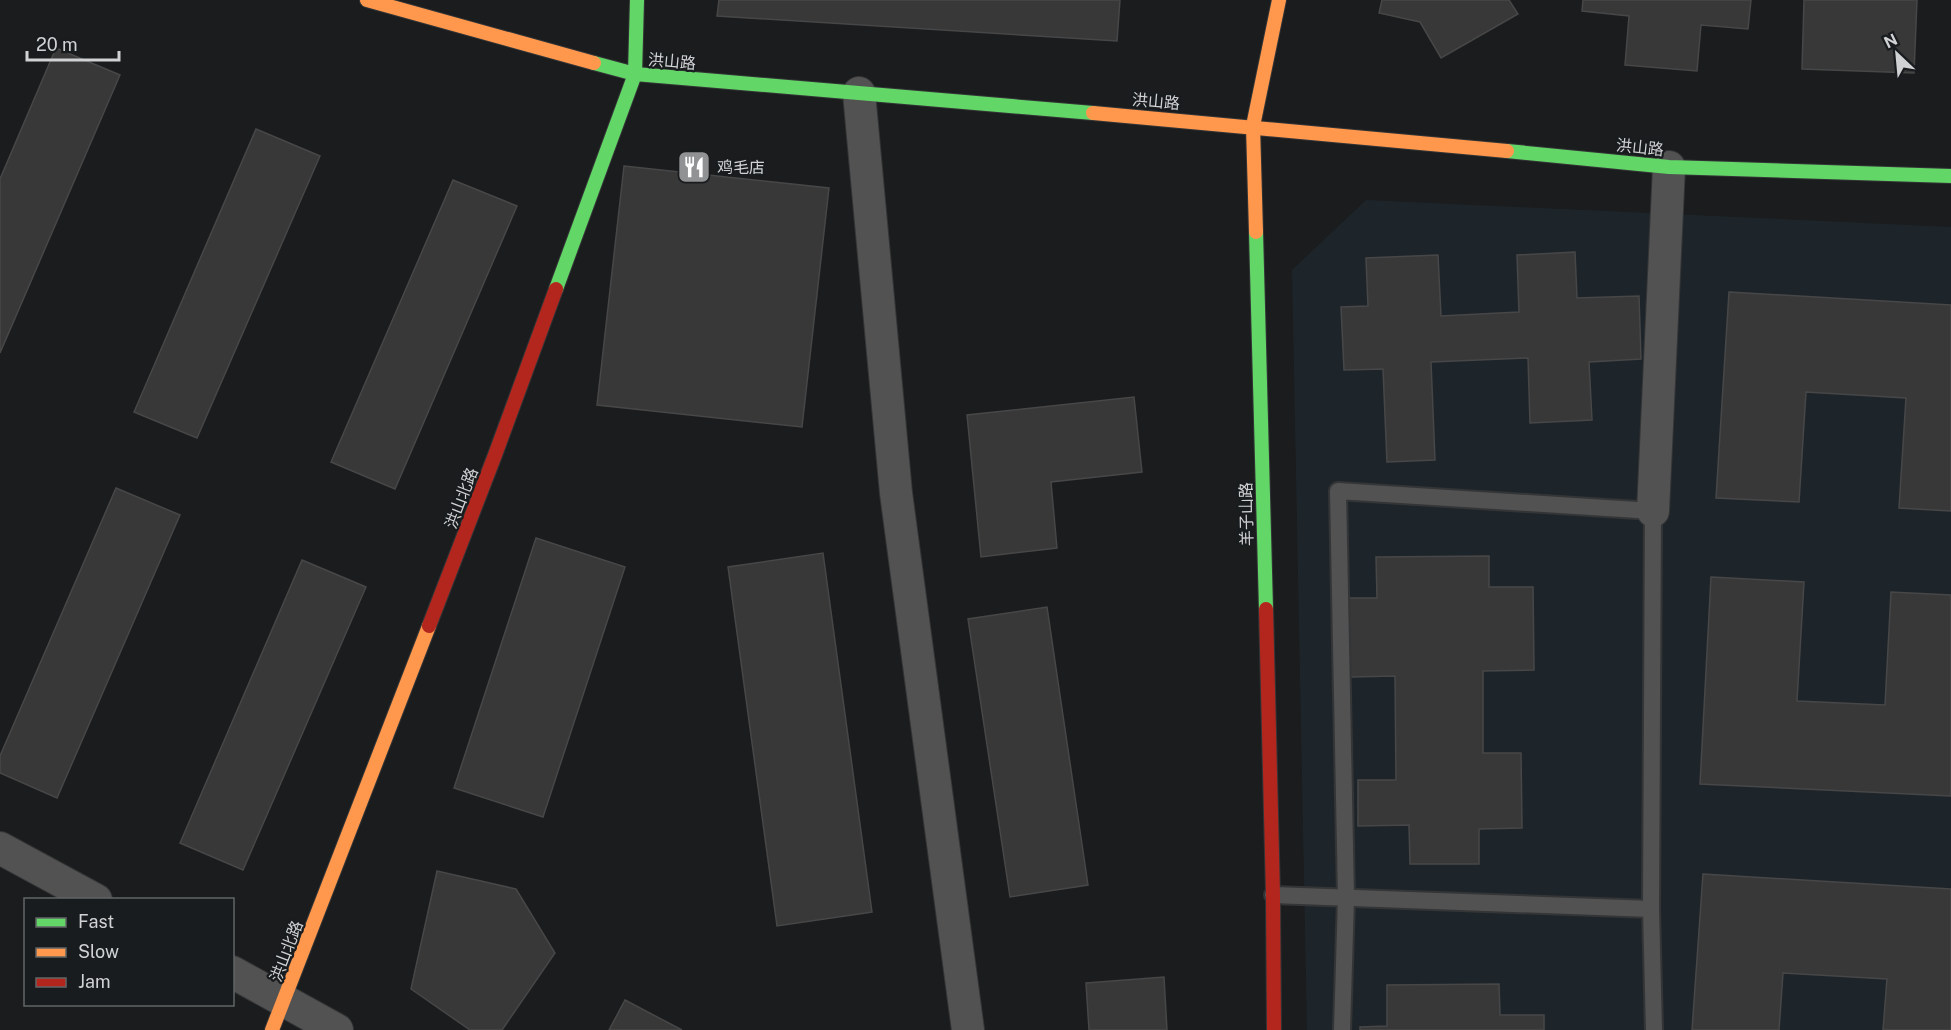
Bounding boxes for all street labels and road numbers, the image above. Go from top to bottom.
street label: 洪山路 [647,50,697,73]
street label: 洪山路 [1131,90,1181,113]
street label: 洪山路 [1615,136,1665,159]
street label: 洪山北路 [441,465,482,531]
street label: 羊子山路 [1236,482,1257,546]
street label: 洪山北路 [266,918,307,984]

